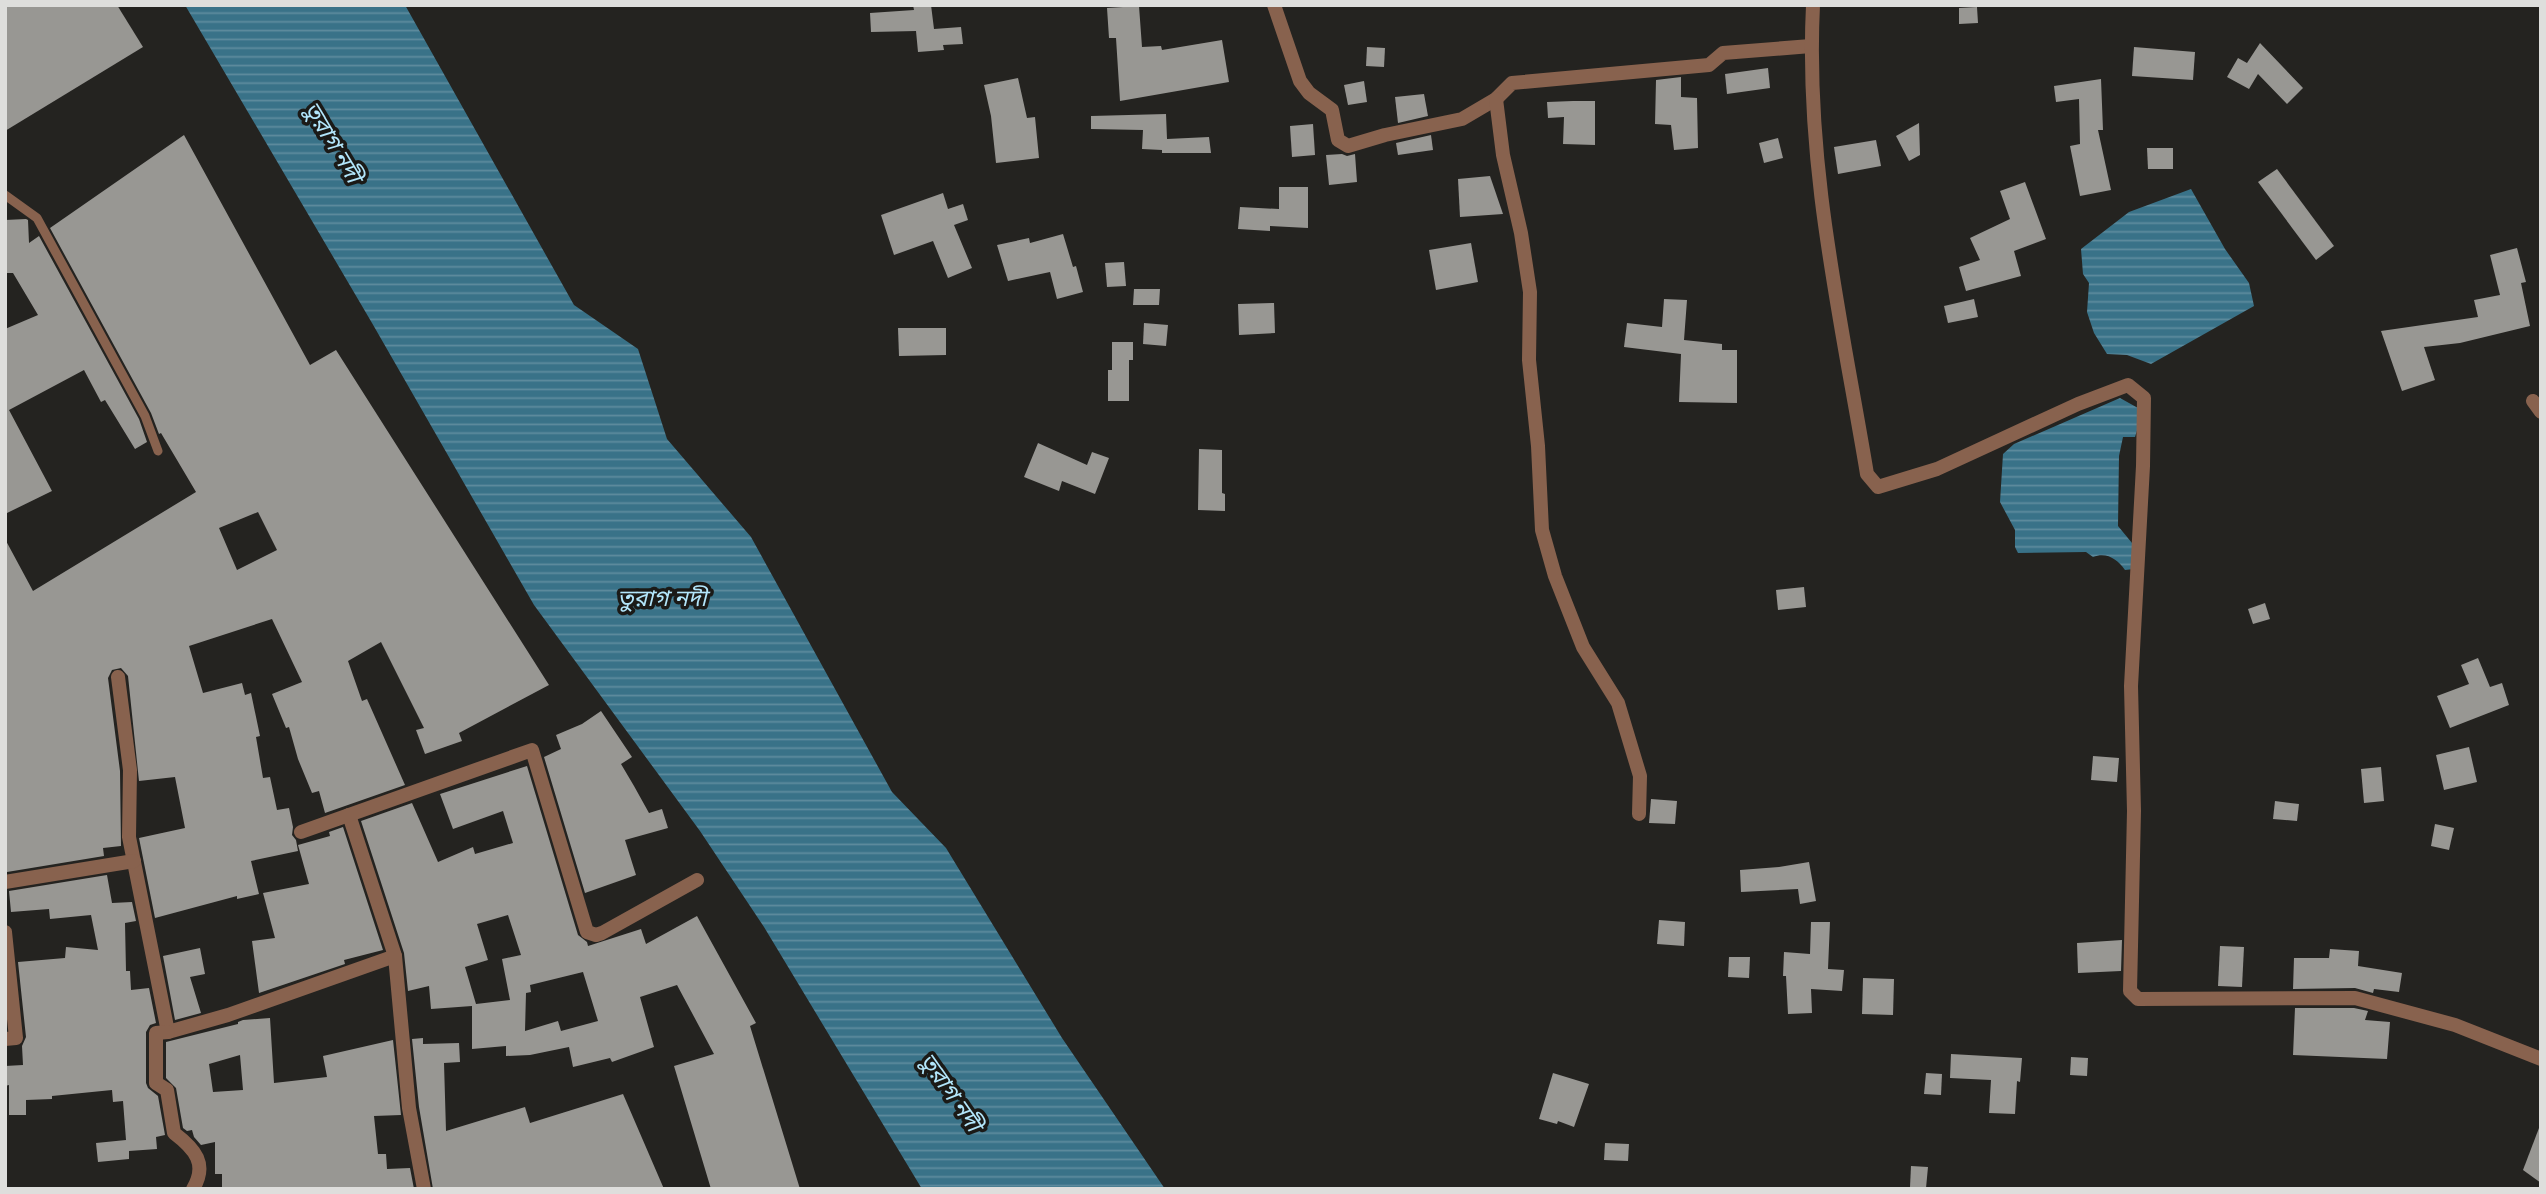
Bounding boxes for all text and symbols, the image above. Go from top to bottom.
water label: তুরাগ নদী [298,97,369,191]
water label: তুরাগ নদী [617,585,711,612]
water label: তুরাগ নদী [914,1048,989,1140]

